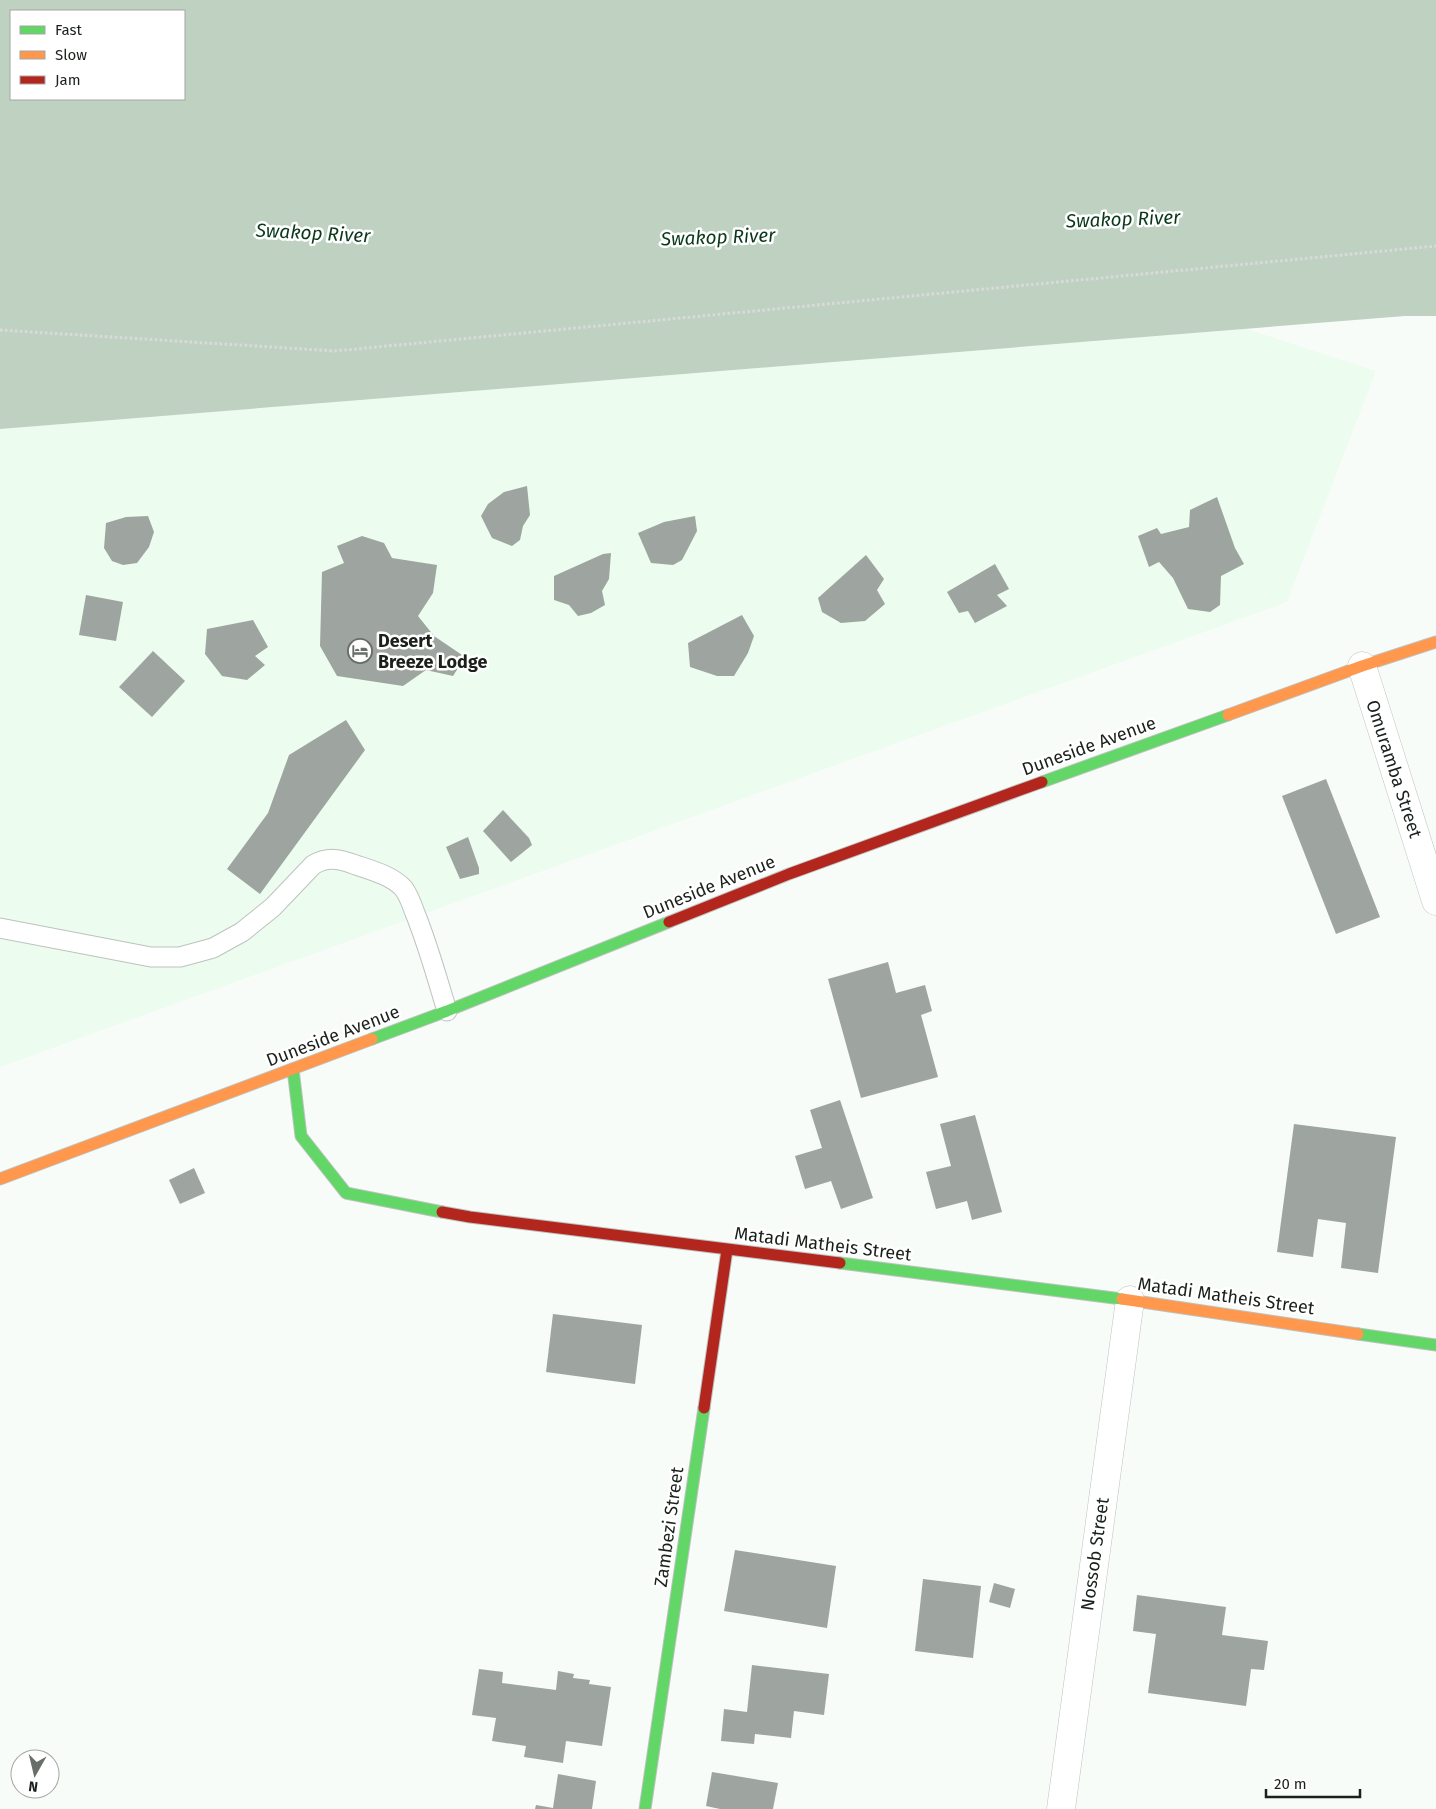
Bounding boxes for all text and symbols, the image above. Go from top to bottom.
legend [10,10,185,100]
text: Fast [55,21,82,39]
text: Slow [55,46,87,64]
text: Jam [55,71,81,89]
water label: Swakop River [1064,205,1181,233]
water label: Swakop River [254,218,372,248]
water label: Swakop River [659,223,776,251]
place label: Desert Breeze Lodge [378,630,487,673]
hotel icon: Desert Breeze Lodge [347,638,373,664]
street label: Omuramba Street [1361,697,1427,841]
street label: Duneside Avenue [1019,712,1159,780]
street label: Duneside Avenue [640,850,778,924]
street label: Duneside Avenue [263,1000,403,1072]
street label: Matadi Matheis Street [733,1222,913,1266]
street label: Matadi Matheis Street [1136,1273,1316,1319]
street label: Zambezi Street [650,1465,688,1589]
street label: Nossob Street [1076,1495,1114,1612]
north arrow [10,1749,60,1799]
scale bar [1266,1766,1360,1798]
text: 20 m [1274,1775,1307,1793]
text: N [27,1777,39,1795]

